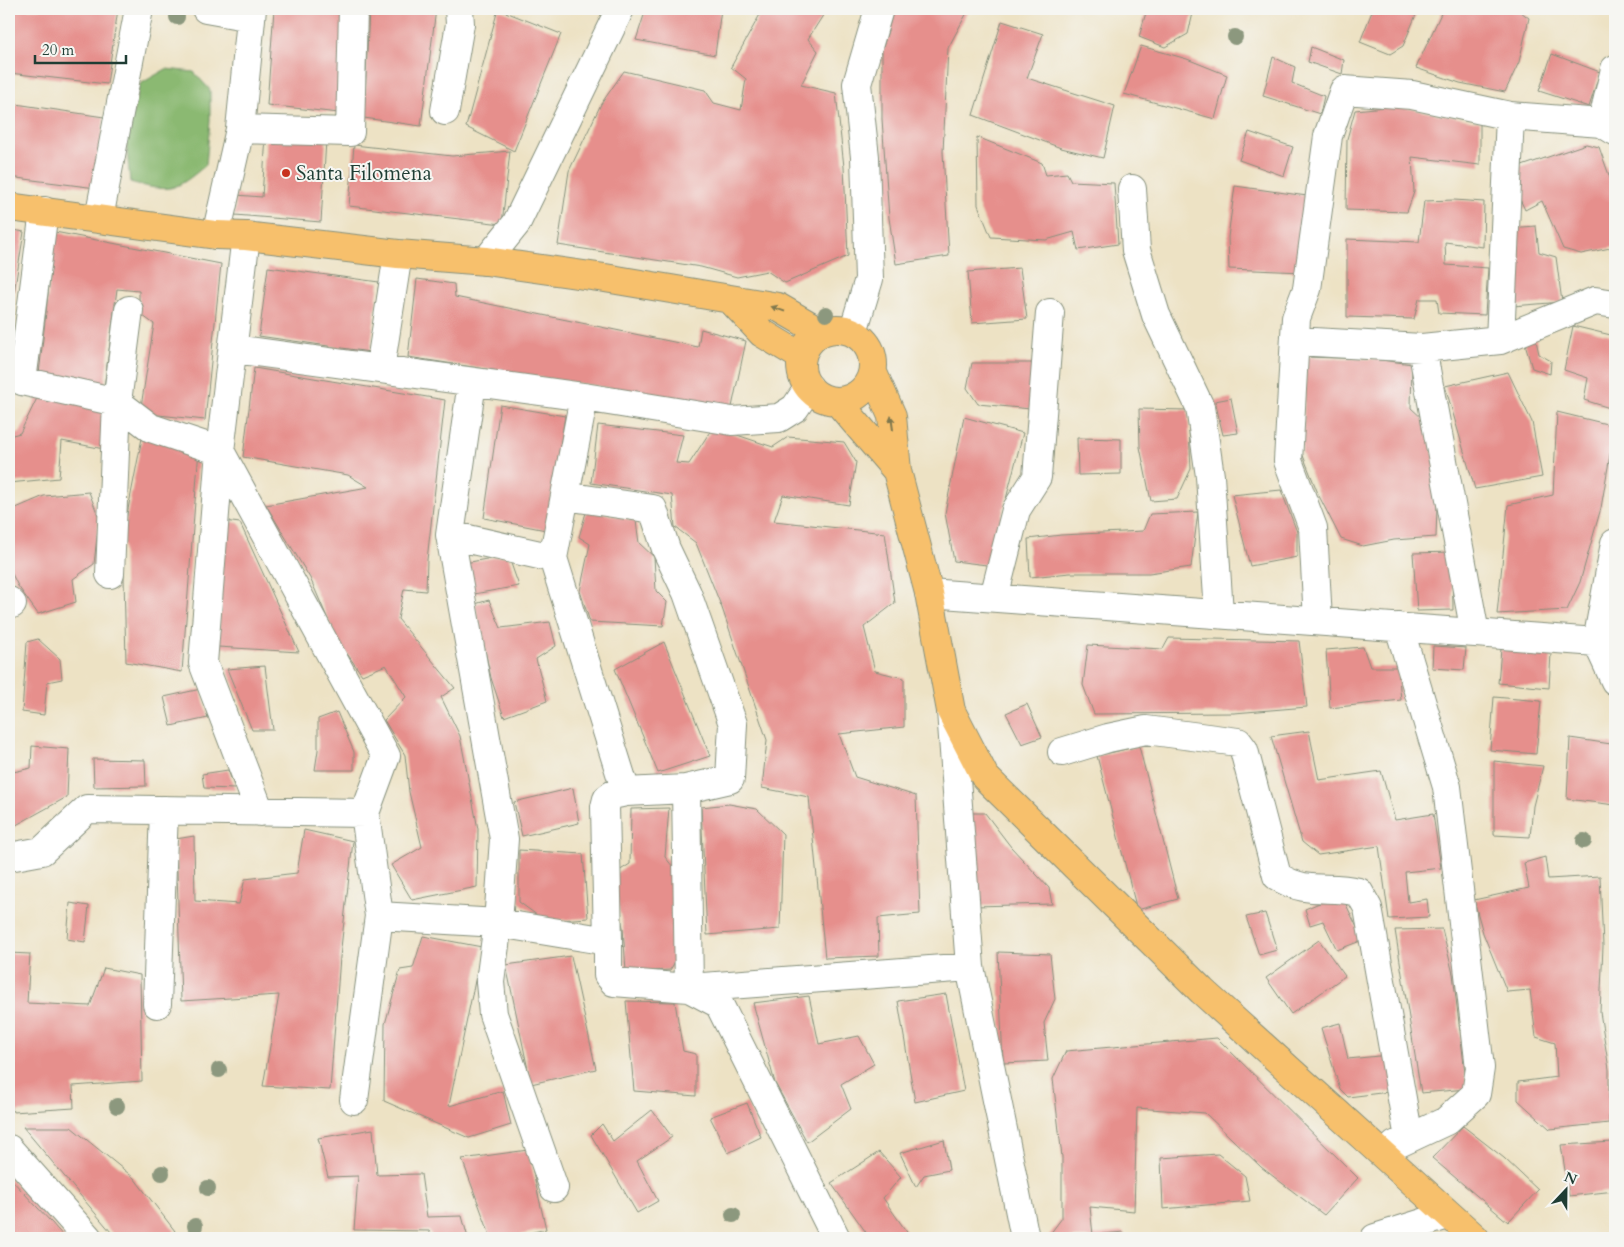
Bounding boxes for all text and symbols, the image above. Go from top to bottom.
scale bar [35,32,126,64]
text: 20 m [42,40,74,60]
place label: Santa Filomena [296,159,432,188]
marker: Santa Filomena [280,167,292,179]
one-way arrow [771,305,786,312]
one-way arrow [888,415,896,431]
north arrow [1542,1164,1592,1214]
text: N [1561,1167,1580,1189]

